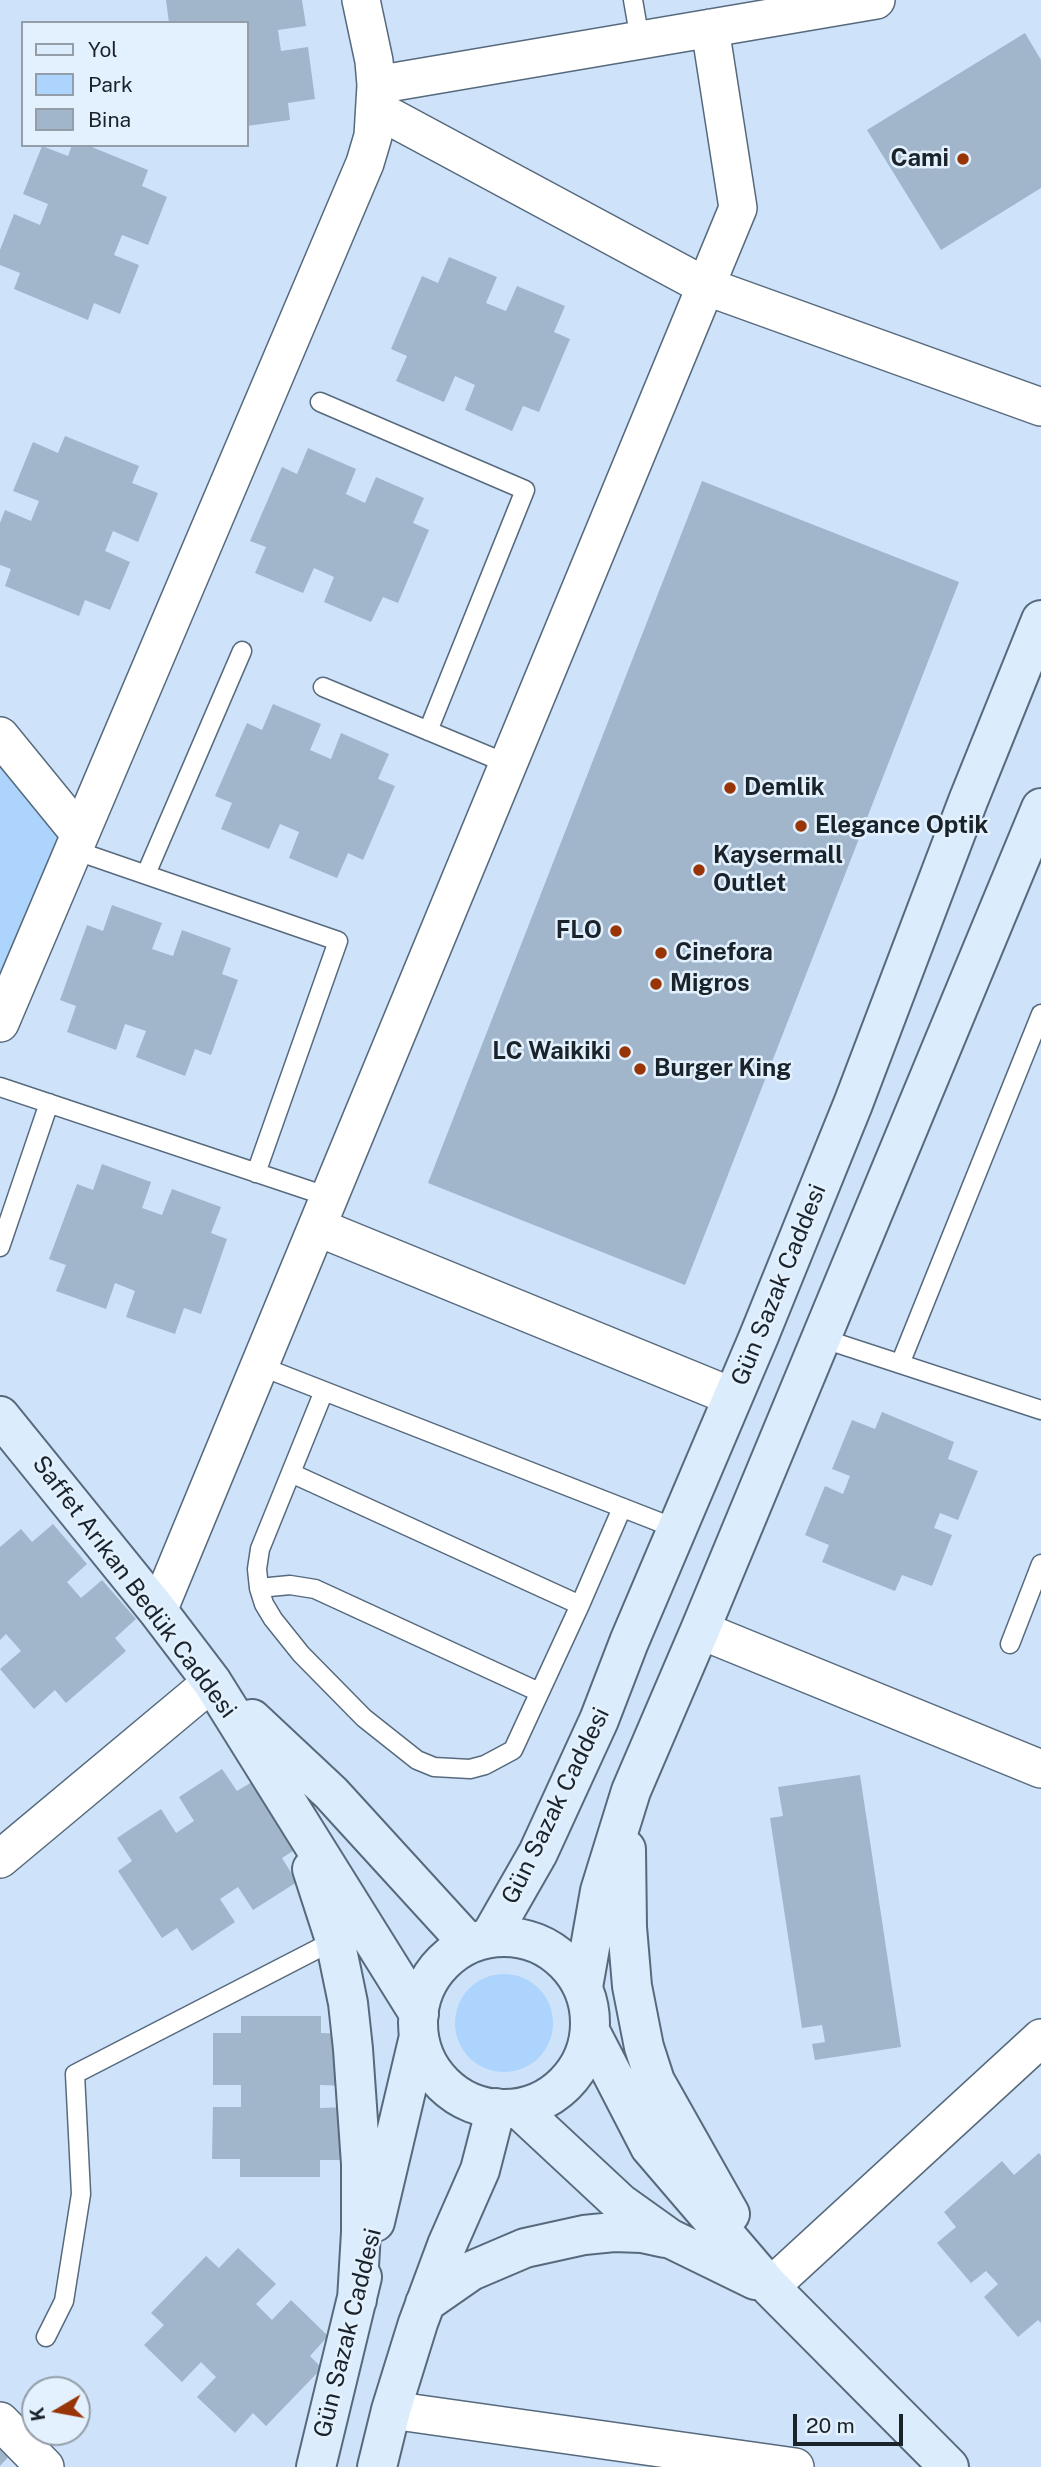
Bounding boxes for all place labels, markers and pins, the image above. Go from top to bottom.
place label: Cami [891,145,949,173]
marker: Cami [955,151,971,167]
place label: Demlik [744,774,825,802]
marker: Demlik [722,780,738,796]
place label: Elegance Optik [815,812,988,840]
marker: Elegance Optik [793,818,809,834]
place label: Kaysermall Outlet [713,842,843,898]
marker: Kaysermall Outlet [691,862,707,878]
place label: FLO [556,917,602,945]
marker: FLO [608,923,624,939]
place label: Cinefora [675,939,773,967]
marker: Cinefora [653,945,669,961]
place label: Migros [670,970,750,998]
marker: Migros [648,976,664,992]
place label: LC Waikiki [492,1038,611,1066]
marker: LC Waikiki [617,1044,633,1060]
place label: Burger King [654,1055,791,1083]
marker: Burger King [632,1061,648,1077]

